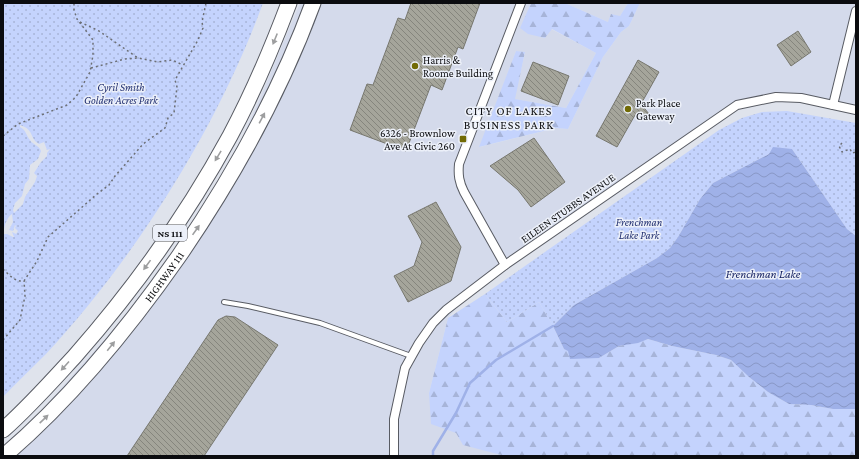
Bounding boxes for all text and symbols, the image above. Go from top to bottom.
one-way arrow [272,34,278,45]
place label: Harris & Roome Building [423,54,494,80]
marker: Harris & Roome Building [410,61,420,71]
park label: Cyril Smith Golden Acres Park [84,81,159,106]
place label: Park Place Gateway [636,97,681,123]
district label: CITY OF LAKES BUSINESS PARK [464,104,554,132]
marker: Park Place Gateway [623,104,633,114]
one-way arrow [259,112,265,124]
place label: 6326 - Brownlow Ave At Civic 260 [380,127,456,152]
marker: 6326 - Brownlow Ave At Civic 260 [458,134,468,144]
one-way arrow [214,151,222,161]
street label: EILEEN STUBBS AVENUE [519,171,617,245]
park label: Frenchman Lake Park [616,216,663,241]
road number: NS 111 [153,225,187,241]
one-way arrow [192,225,200,236]
street label: HIGHWAY 111 [142,249,186,304]
one-way arrow [143,260,152,271]
water label: Frenchman Lake [726,267,801,281]
one-way arrow [107,341,116,352]
one-way arrow [61,361,70,371]
one-way arrow [39,415,49,424]

